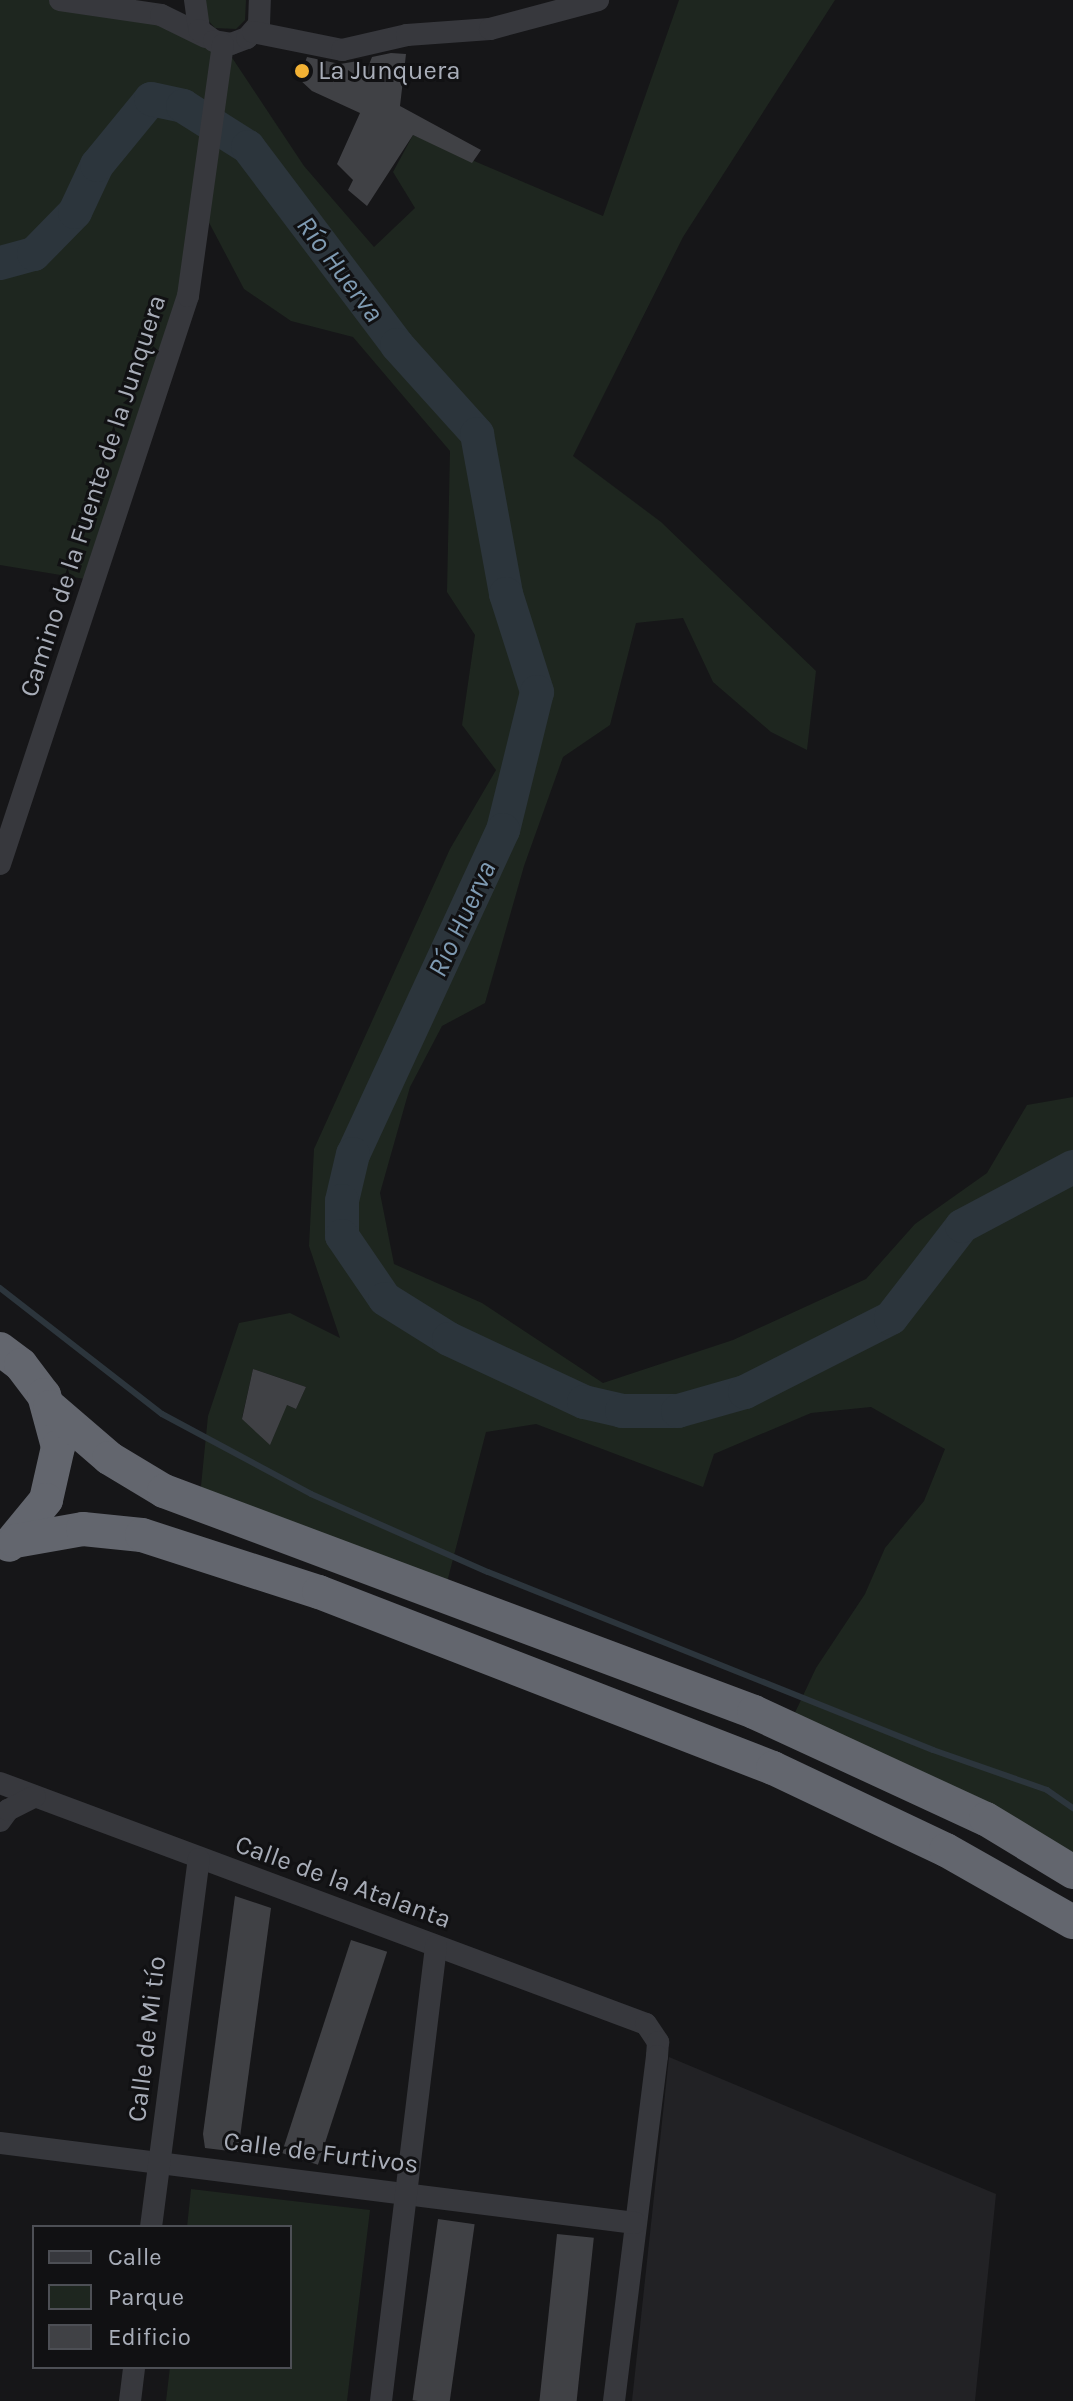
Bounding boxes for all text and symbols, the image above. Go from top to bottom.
place label: La Junquera [318,55,461,87]
marker: La Junquera [293,62,311,80]
water label: Río Huerva [289,209,391,329]
street label: Camino de la Fuente de la Junquera [13,291,173,701]
water label: Río Huerva [421,856,503,982]
street label: Calle de la Atalanta [231,1828,455,1936]
street label: Calle de Mi tío [121,1954,173,2124]
street label: Calle de Furtivos [222,2126,420,2180]
legend [32,2225,292,2369]
text: Calle [108,2243,162,2271]
text: Parque [108,2283,184,2311]
text: Edificio [108,2323,191,2351]

